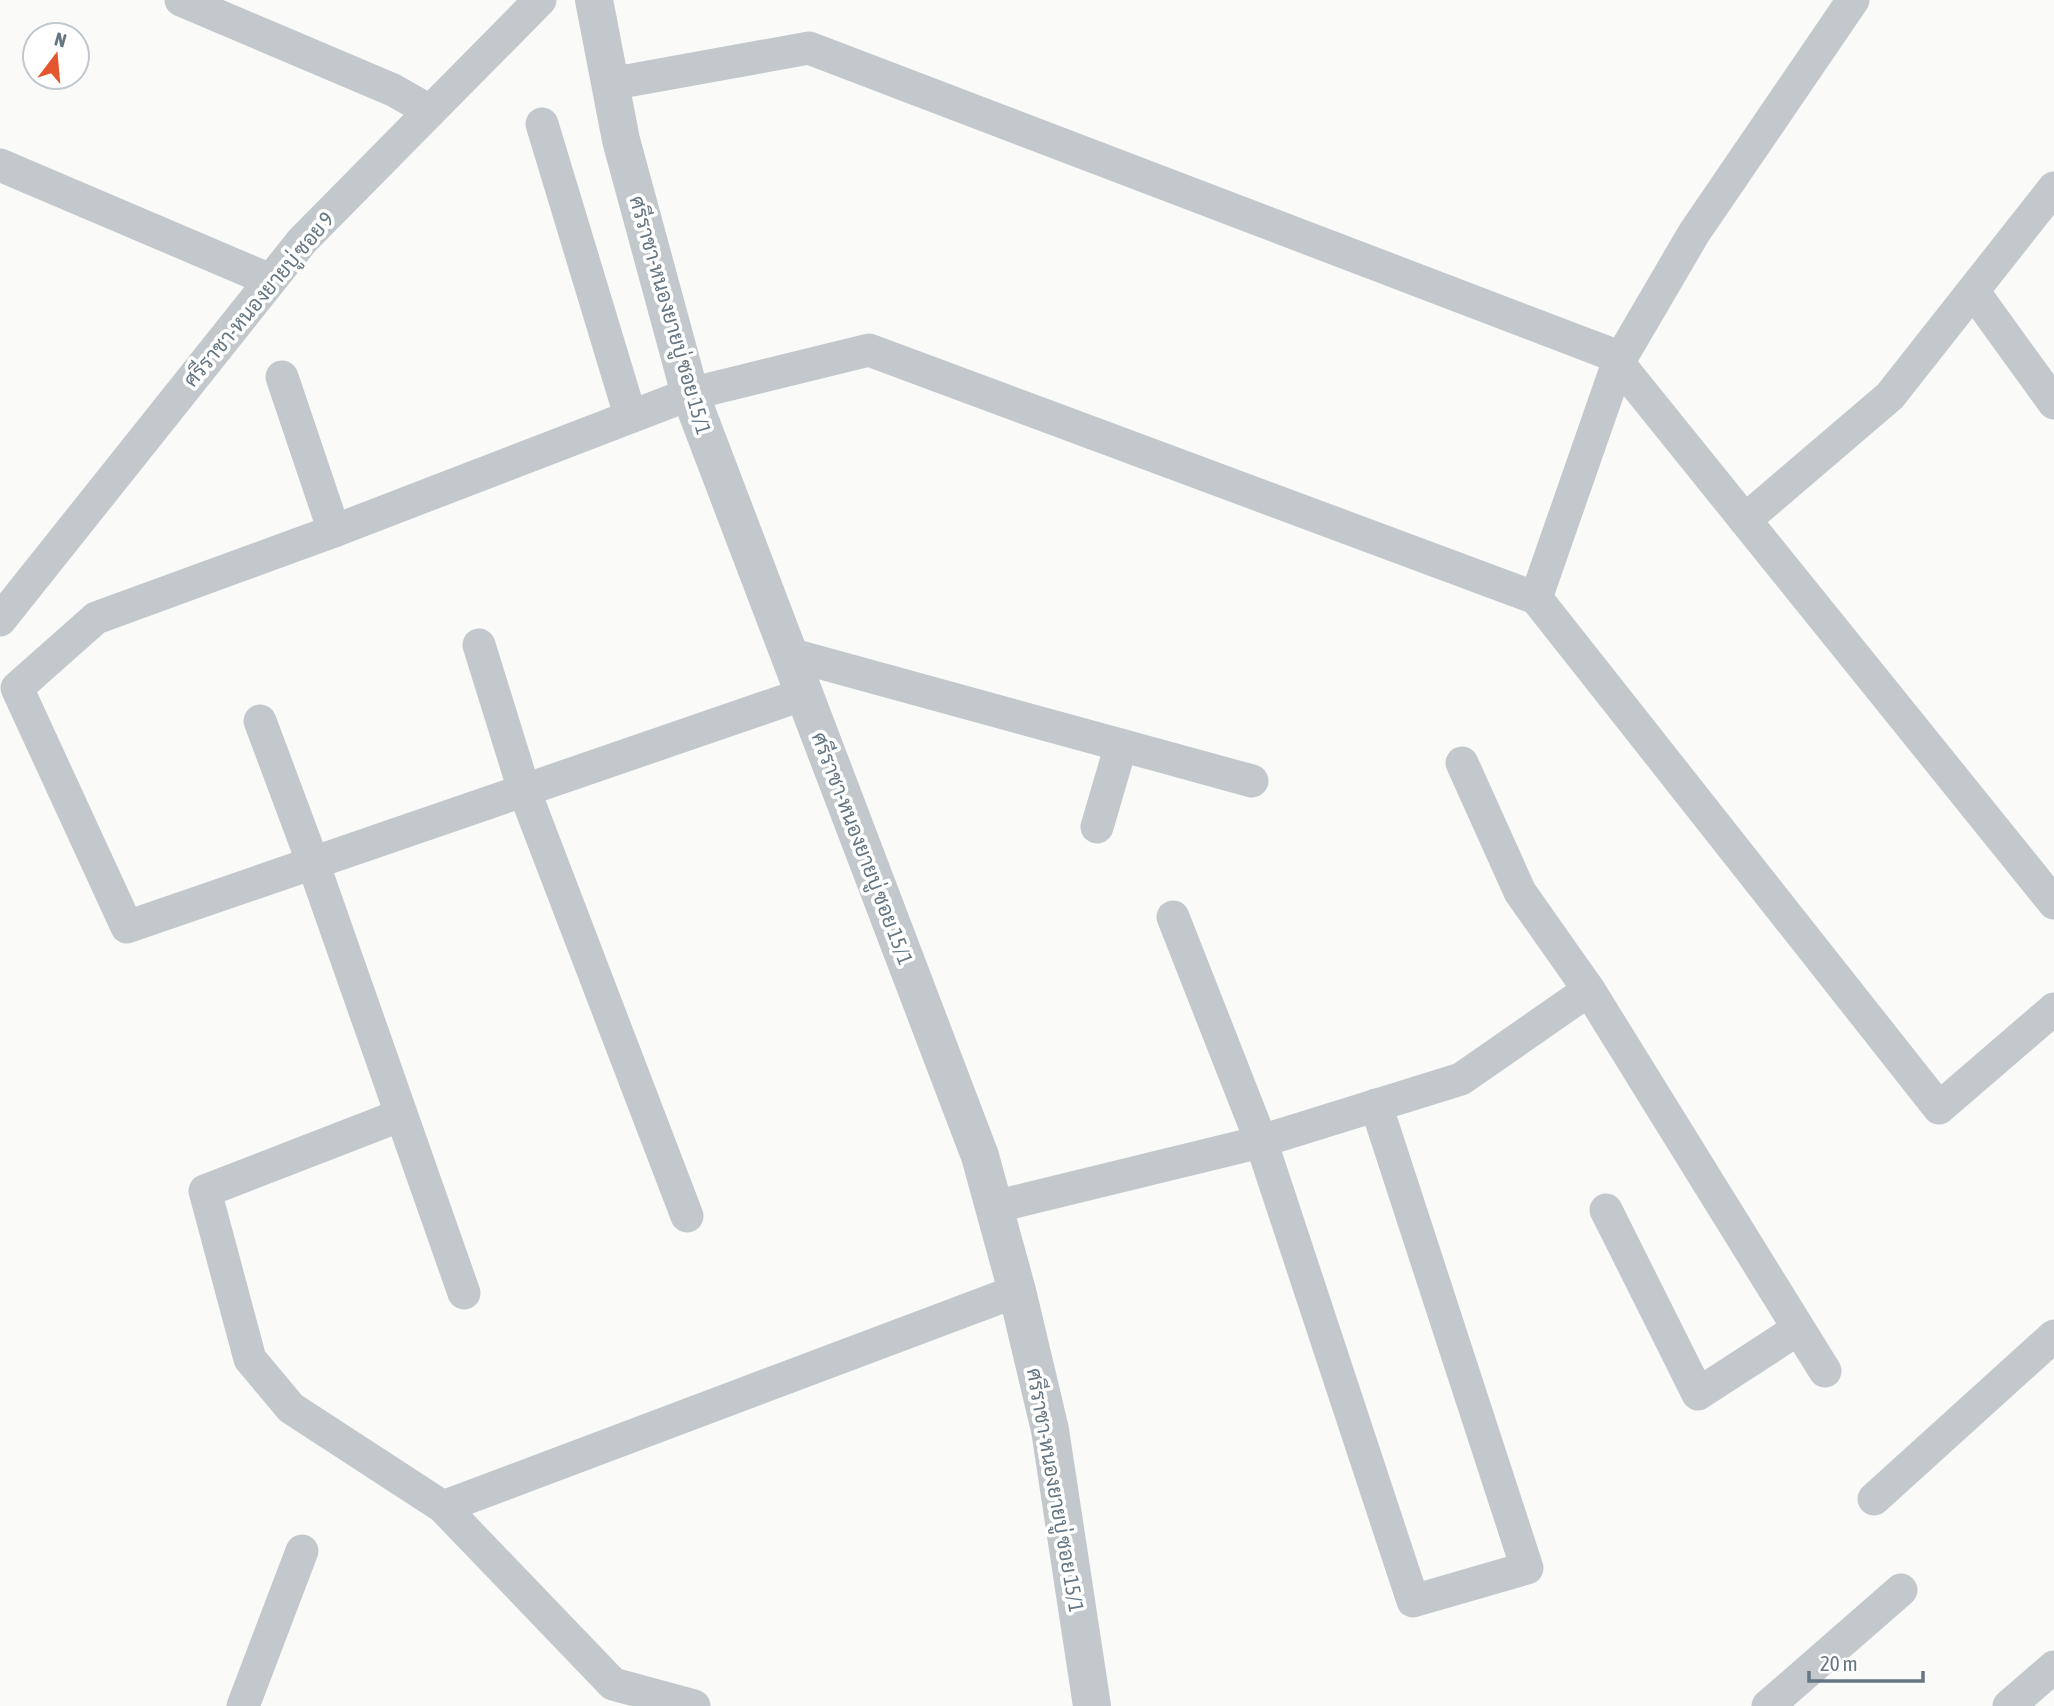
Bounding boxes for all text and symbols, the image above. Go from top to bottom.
north arrow [21,21,91,91]
text: N [52,28,69,52]
street label: ศรีราชา-หนองยายบู่ ซอย 15/1 [622,193,717,438]
street label: ศรีราชา-หนองยายบู่ ซอย 9 [178,207,341,394]
street label: ศรีราชา-หนองยายบู่ ซอย 15/1 [804,728,919,969]
street label: ศรีราชา-หนองยายบู่ ซอย 15/1 [1019,1366,1089,1615]
scale bar [1809,1640,1923,1684]
text: 20 m [1820,1651,1858,1675]

